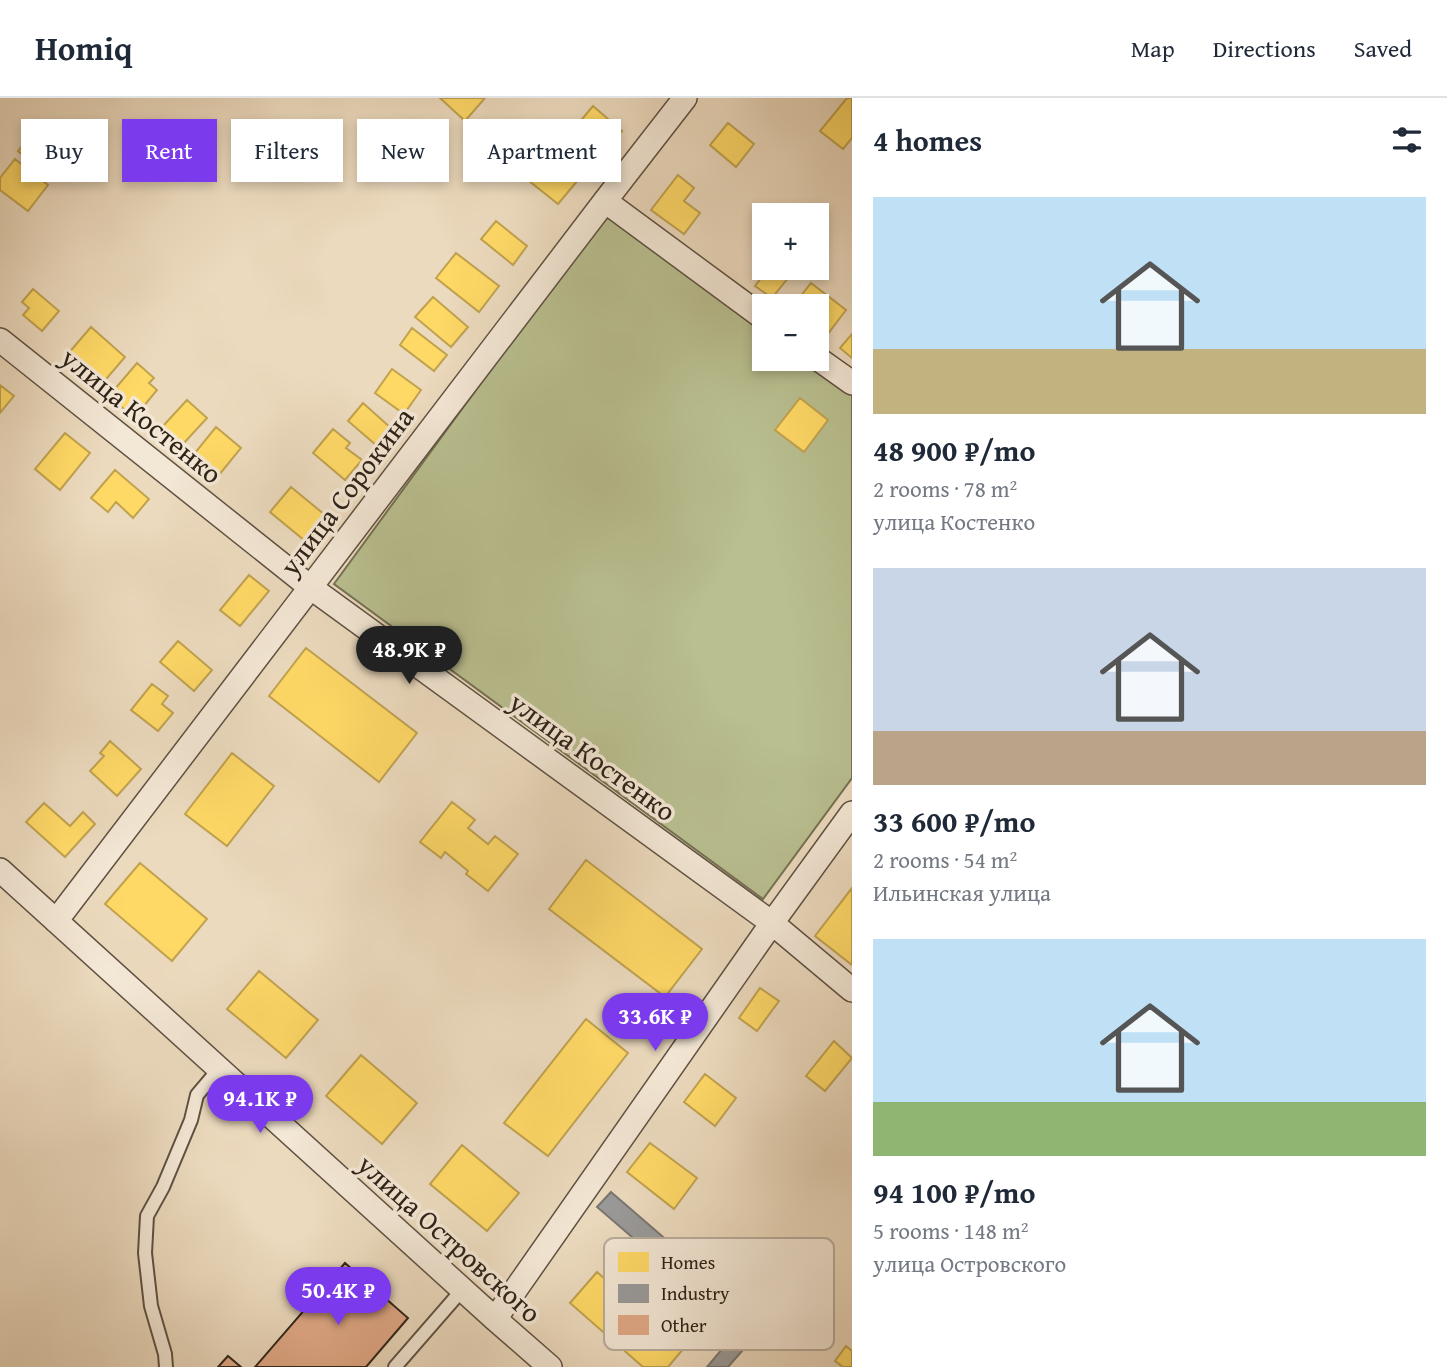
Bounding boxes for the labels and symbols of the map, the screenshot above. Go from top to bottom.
street label: улица Костенко [52,336,232,493]
street label: улица Сорокина [268,398,423,585]
pin: 48.9K ₽ [344,626,474,686]
street label: улица Костенко [500,681,685,831]
pin: 33.6K ₽ [590,993,720,1053]
pin: 94.1K ₽ [195,1076,325,1135]
street label: улица Островского [348,1143,551,1332]
legend [604,1238,834,1350]
text: Homes [661,1248,715,1276]
pin: 50.4K ₽ [273,1268,403,1327]
text: Industry [661,1279,730,1307]
text: Other [661,1311,707,1339]

